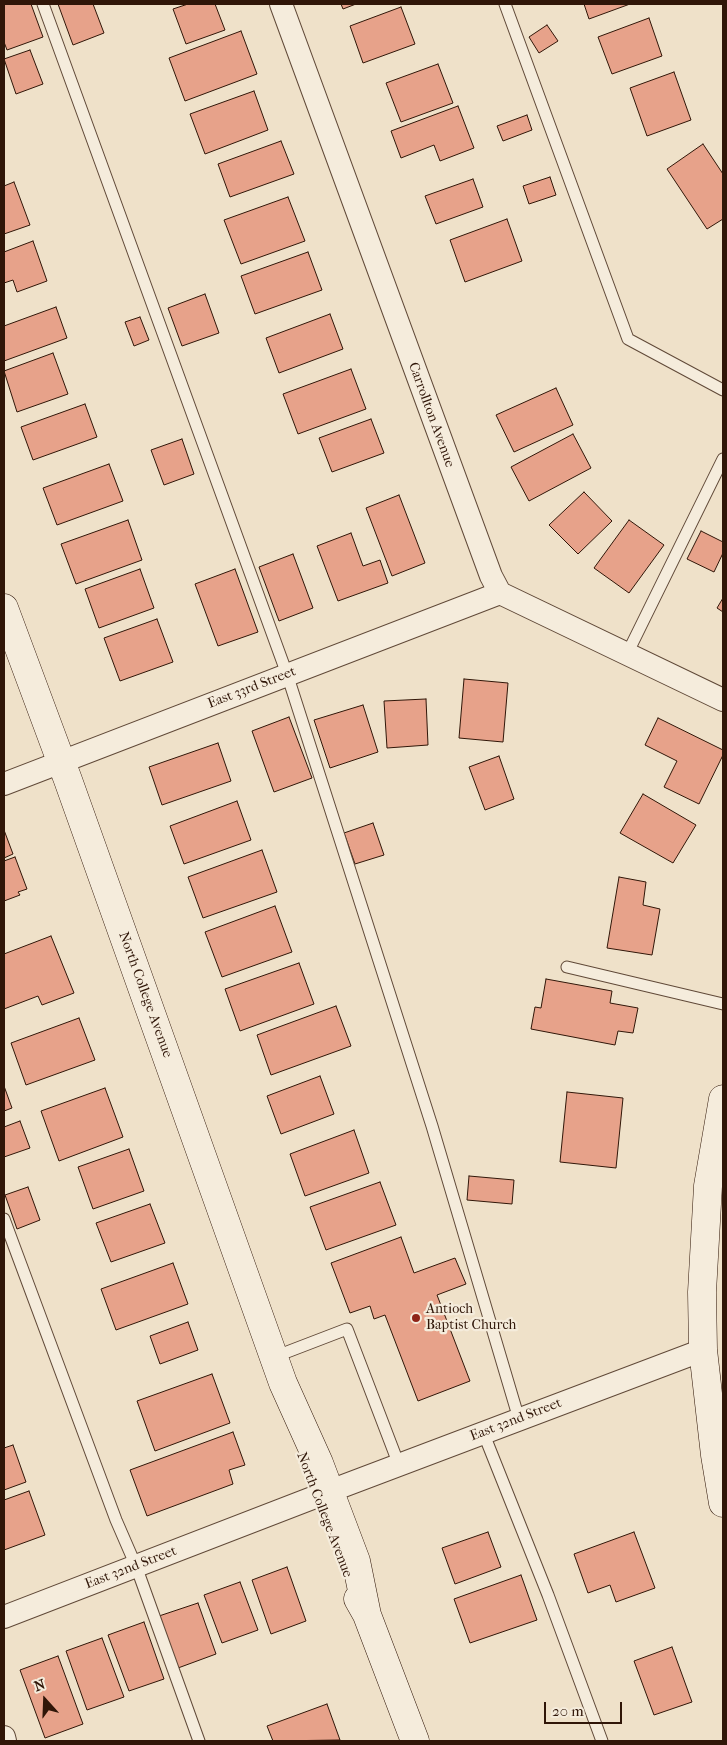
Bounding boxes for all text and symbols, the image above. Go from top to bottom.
street label: Carrollton Avenue [404,360,458,470]
street label: East 33rd Street [206,663,298,713]
street label: North College Avenue [114,930,176,1060]
place label: Antioch Baptist Church [426,1302,516,1334]
marker: Antioch Baptist Church [410,1312,422,1324]
street label: East 32nd Street [468,1395,564,1445]
street label: North College Avenue [292,1450,356,1580]
street label: East 32nd Street [83,1543,179,1593]
north arrow [20,1675,70,1725]
text: N [32,1676,48,1695]
scale bar [547,1692,624,1724]
text: 20 m [552,1702,584,1720]

